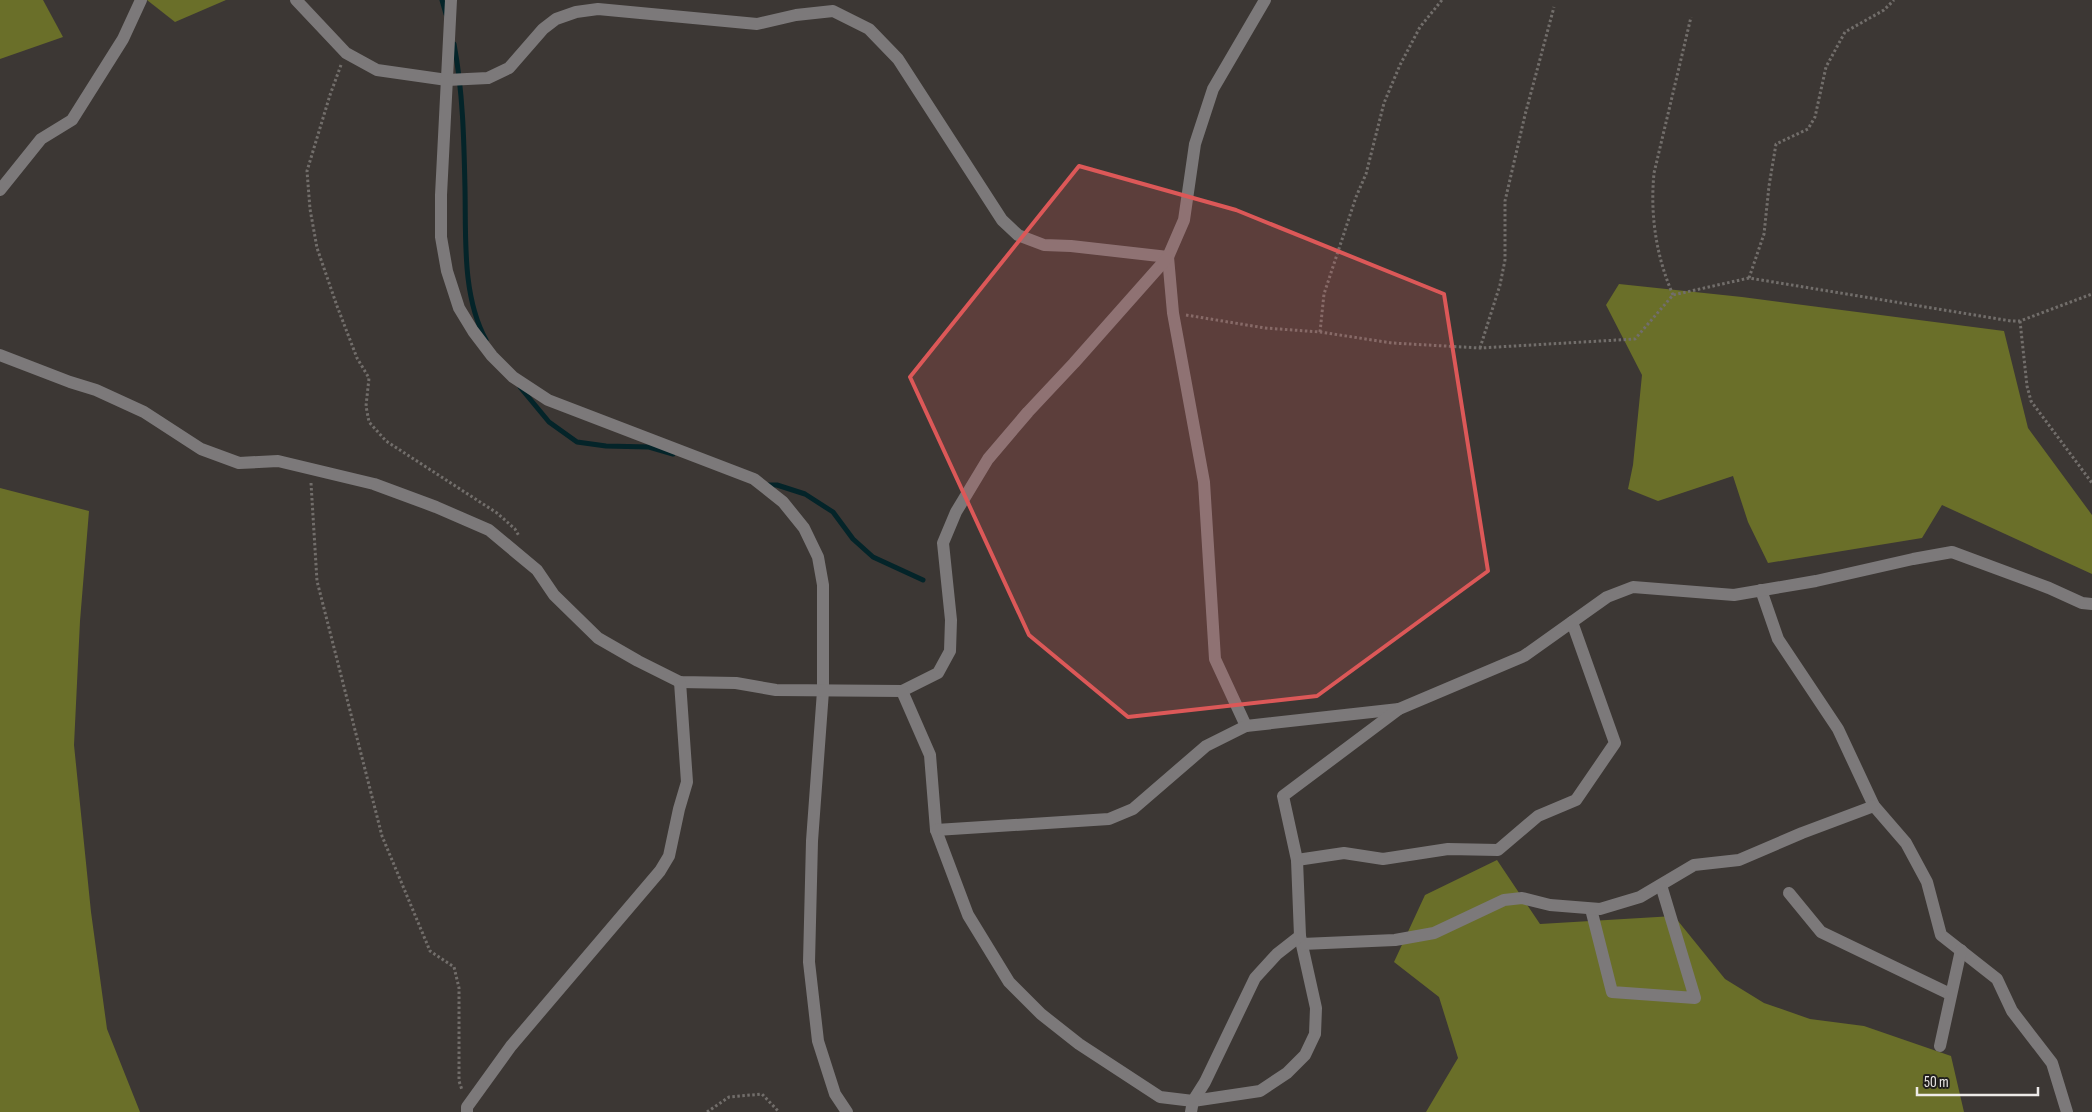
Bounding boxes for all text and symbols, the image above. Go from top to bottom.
scale bar [1917,1064,2038,1096]
text: 50 m [1924,1073,1949,1092]

